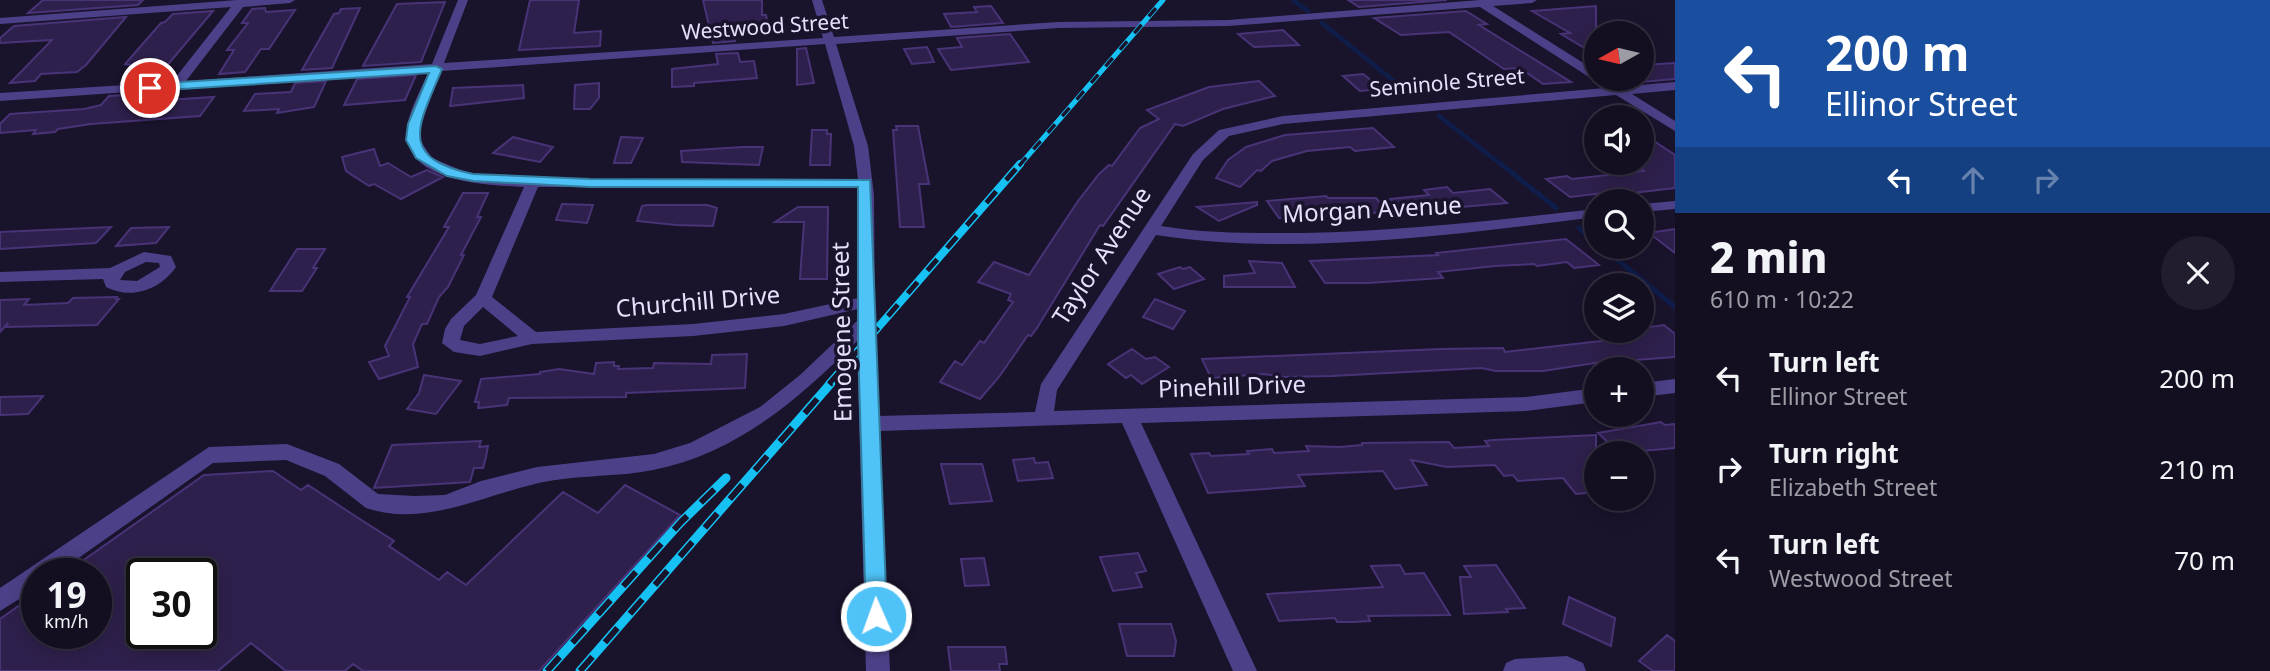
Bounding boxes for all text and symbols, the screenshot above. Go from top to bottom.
street label: Westwood Street [680,6,850,46]
text: 200 m [1825,19,1970,85]
north arrow [1584,21,1654,91]
map controls [1584,21,1654,511]
icon: left [1710,28,1801,119]
pin [120,58,180,118]
street label: Seminole Street [1368,61,1526,103]
icon: arrive [131,69,169,107]
text: Ellinor Street [1825,82,2018,125]
button: sound [1584,105,1654,175]
icon: left [1881,161,1919,199]
icon: ahead [1954,161,1992,199]
icon: right [2027,161,2065,199]
street label: Taylor Avenue [1044,180,1158,331]
street label: Morgan Avenue [1281,187,1462,230]
button: search [1584,189,1654,259]
text: 2 min [1710,228,1827,285]
button: close [2161,236,2235,310]
street label: Emogene Street [822,241,859,422]
button: layers [1584,273,1654,343]
street label: Churchill Drive [614,277,781,324]
text: 610 m · 10:22 [1710,283,1854,315]
text: Turn left [1769,344,1880,380]
button: + [1584,357,1654,427]
icon: left [1710,359,1748,397]
text: 200 m [2159,360,2235,396]
street label: Pinehill Drive [1157,366,1307,405]
text: Ellinor Street [1769,380,1907,412]
text: Turn right [1769,435,1899,471]
button: − [1584,441,1654,511]
icon: right [1710,450,1748,488]
text: 210 m [2159,451,2235,487]
text: Elizabeth Street [1769,471,1937,503]
text: Turn left [1769,526,1880,562]
icon: left [1710,541,1748,579]
text: 70 m [2174,542,2235,578]
speed limit sign: 30 [126,558,217,649]
text: Westwood Street [1769,562,1952,594]
text: 19 [46,571,87,618]
position arrow [839,579,913,653]
text: km/h [44,609,89,633]

